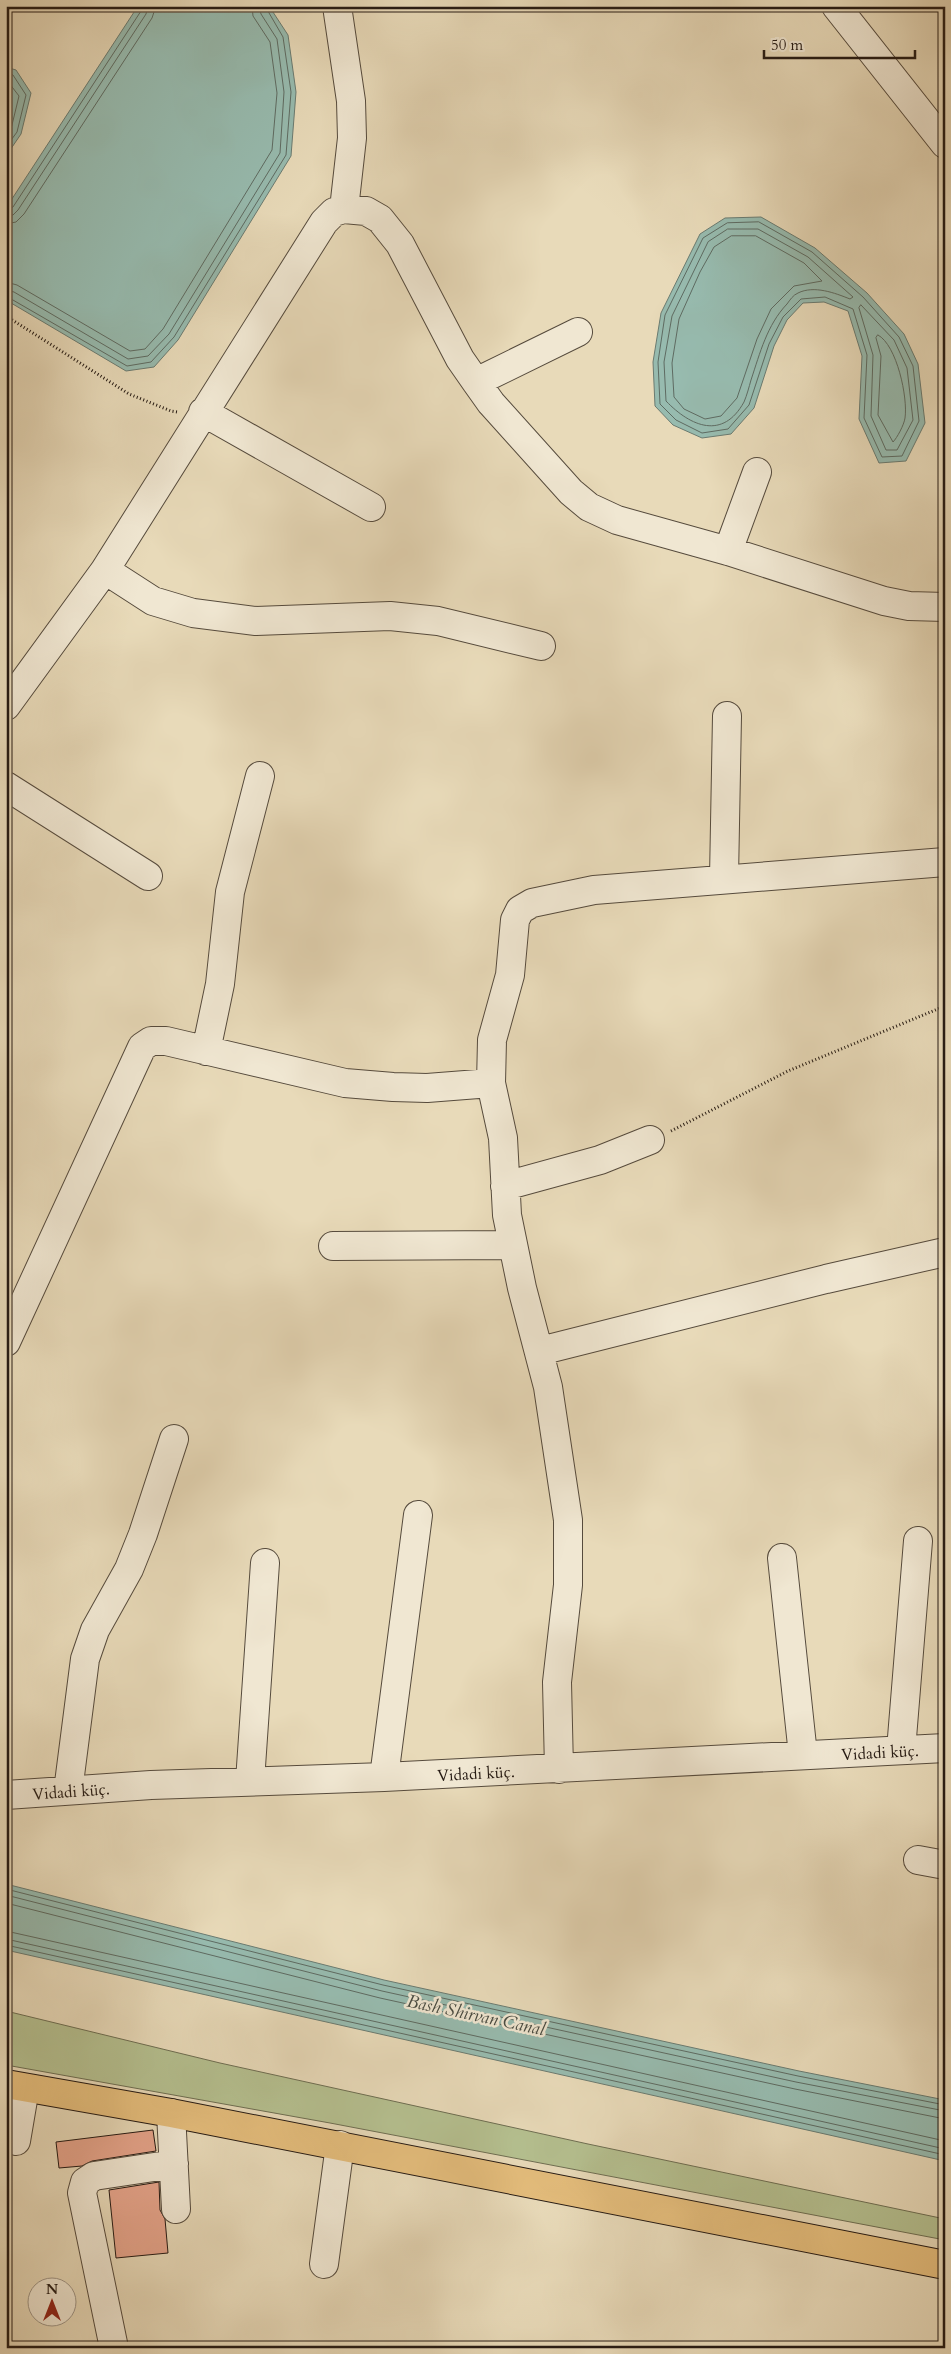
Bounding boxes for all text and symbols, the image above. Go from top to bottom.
scale bar [764,28,915,60]
text: 50 m [771,35,803,55]
street label: Vidadi küç. [841,1740,919,1766]
street label: Vidadi küç. [437,1761,515,1787]
street label: Vidadi küç. [32,1778,111,1806]
water label: Bash Shirvan Canal [404,1989,548,2043]
north arrow [28,2276,78,2326]
text: N [46,2280,58,2299]

